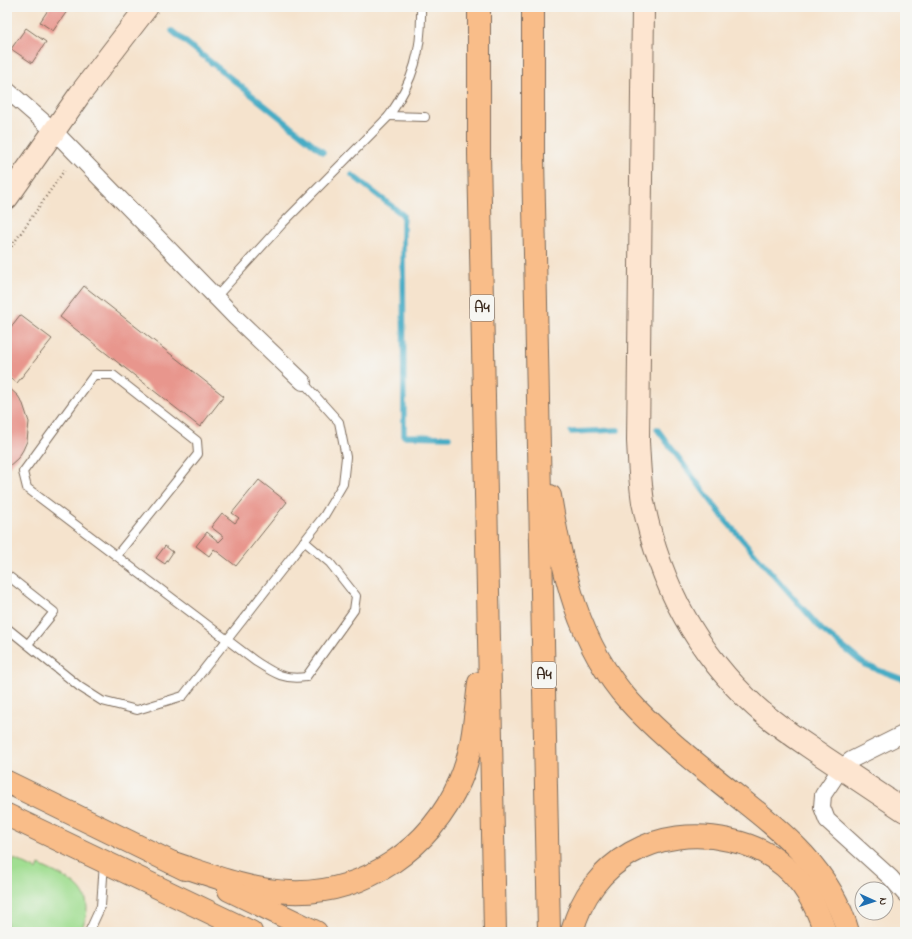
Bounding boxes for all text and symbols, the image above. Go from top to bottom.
road number: A4 [470,295,494,321]
road number: A4 [532,662,556,688]
north arrow [854,881,894,921]
text: N [875,897,891,906]

